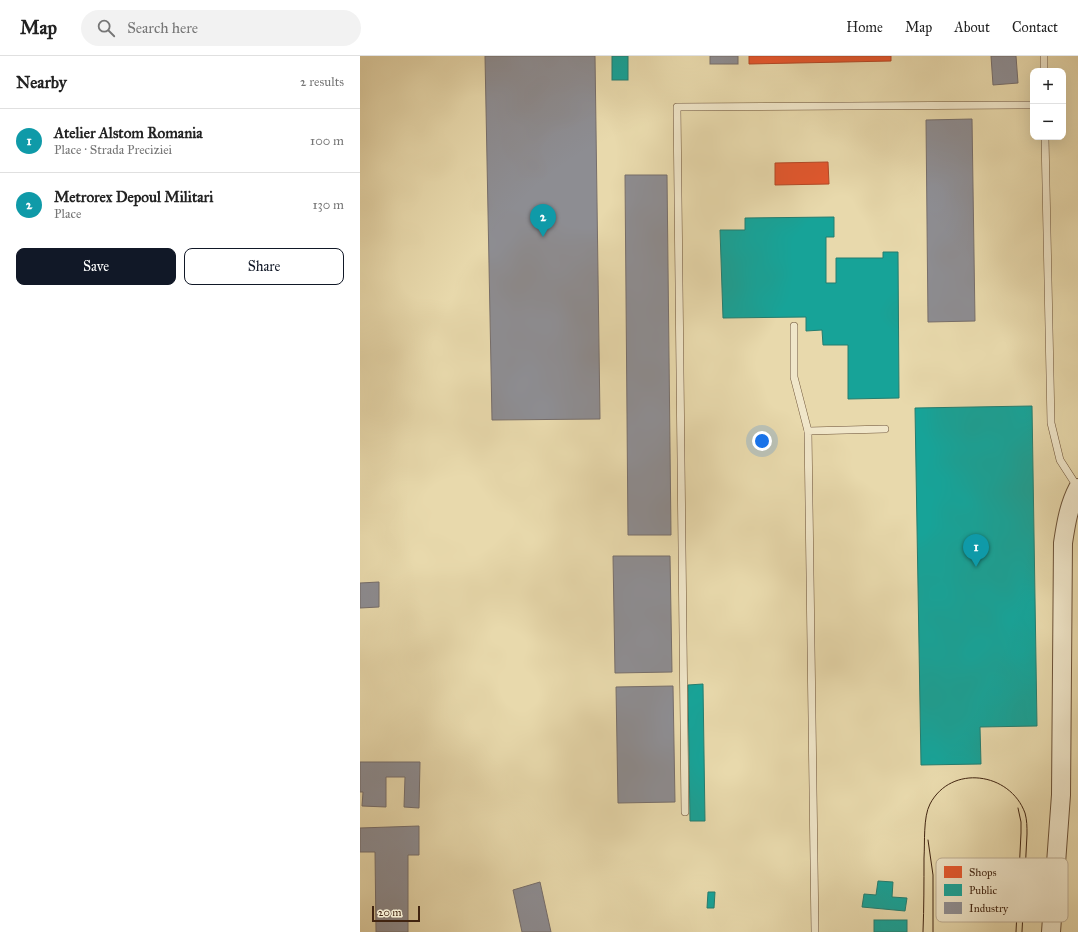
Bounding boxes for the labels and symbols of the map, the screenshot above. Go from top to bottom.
pin: 2 [530,204,556,237]
your location [752,431,772,451]
pin: 1 [963,534,989,567]
legend [936,858,1068,922]
text: Shops [969,866,997,879]
text: Public [969,884,997,897]
text: Industry [969,902,1009,915]
scale bar [372,904,420,923]

